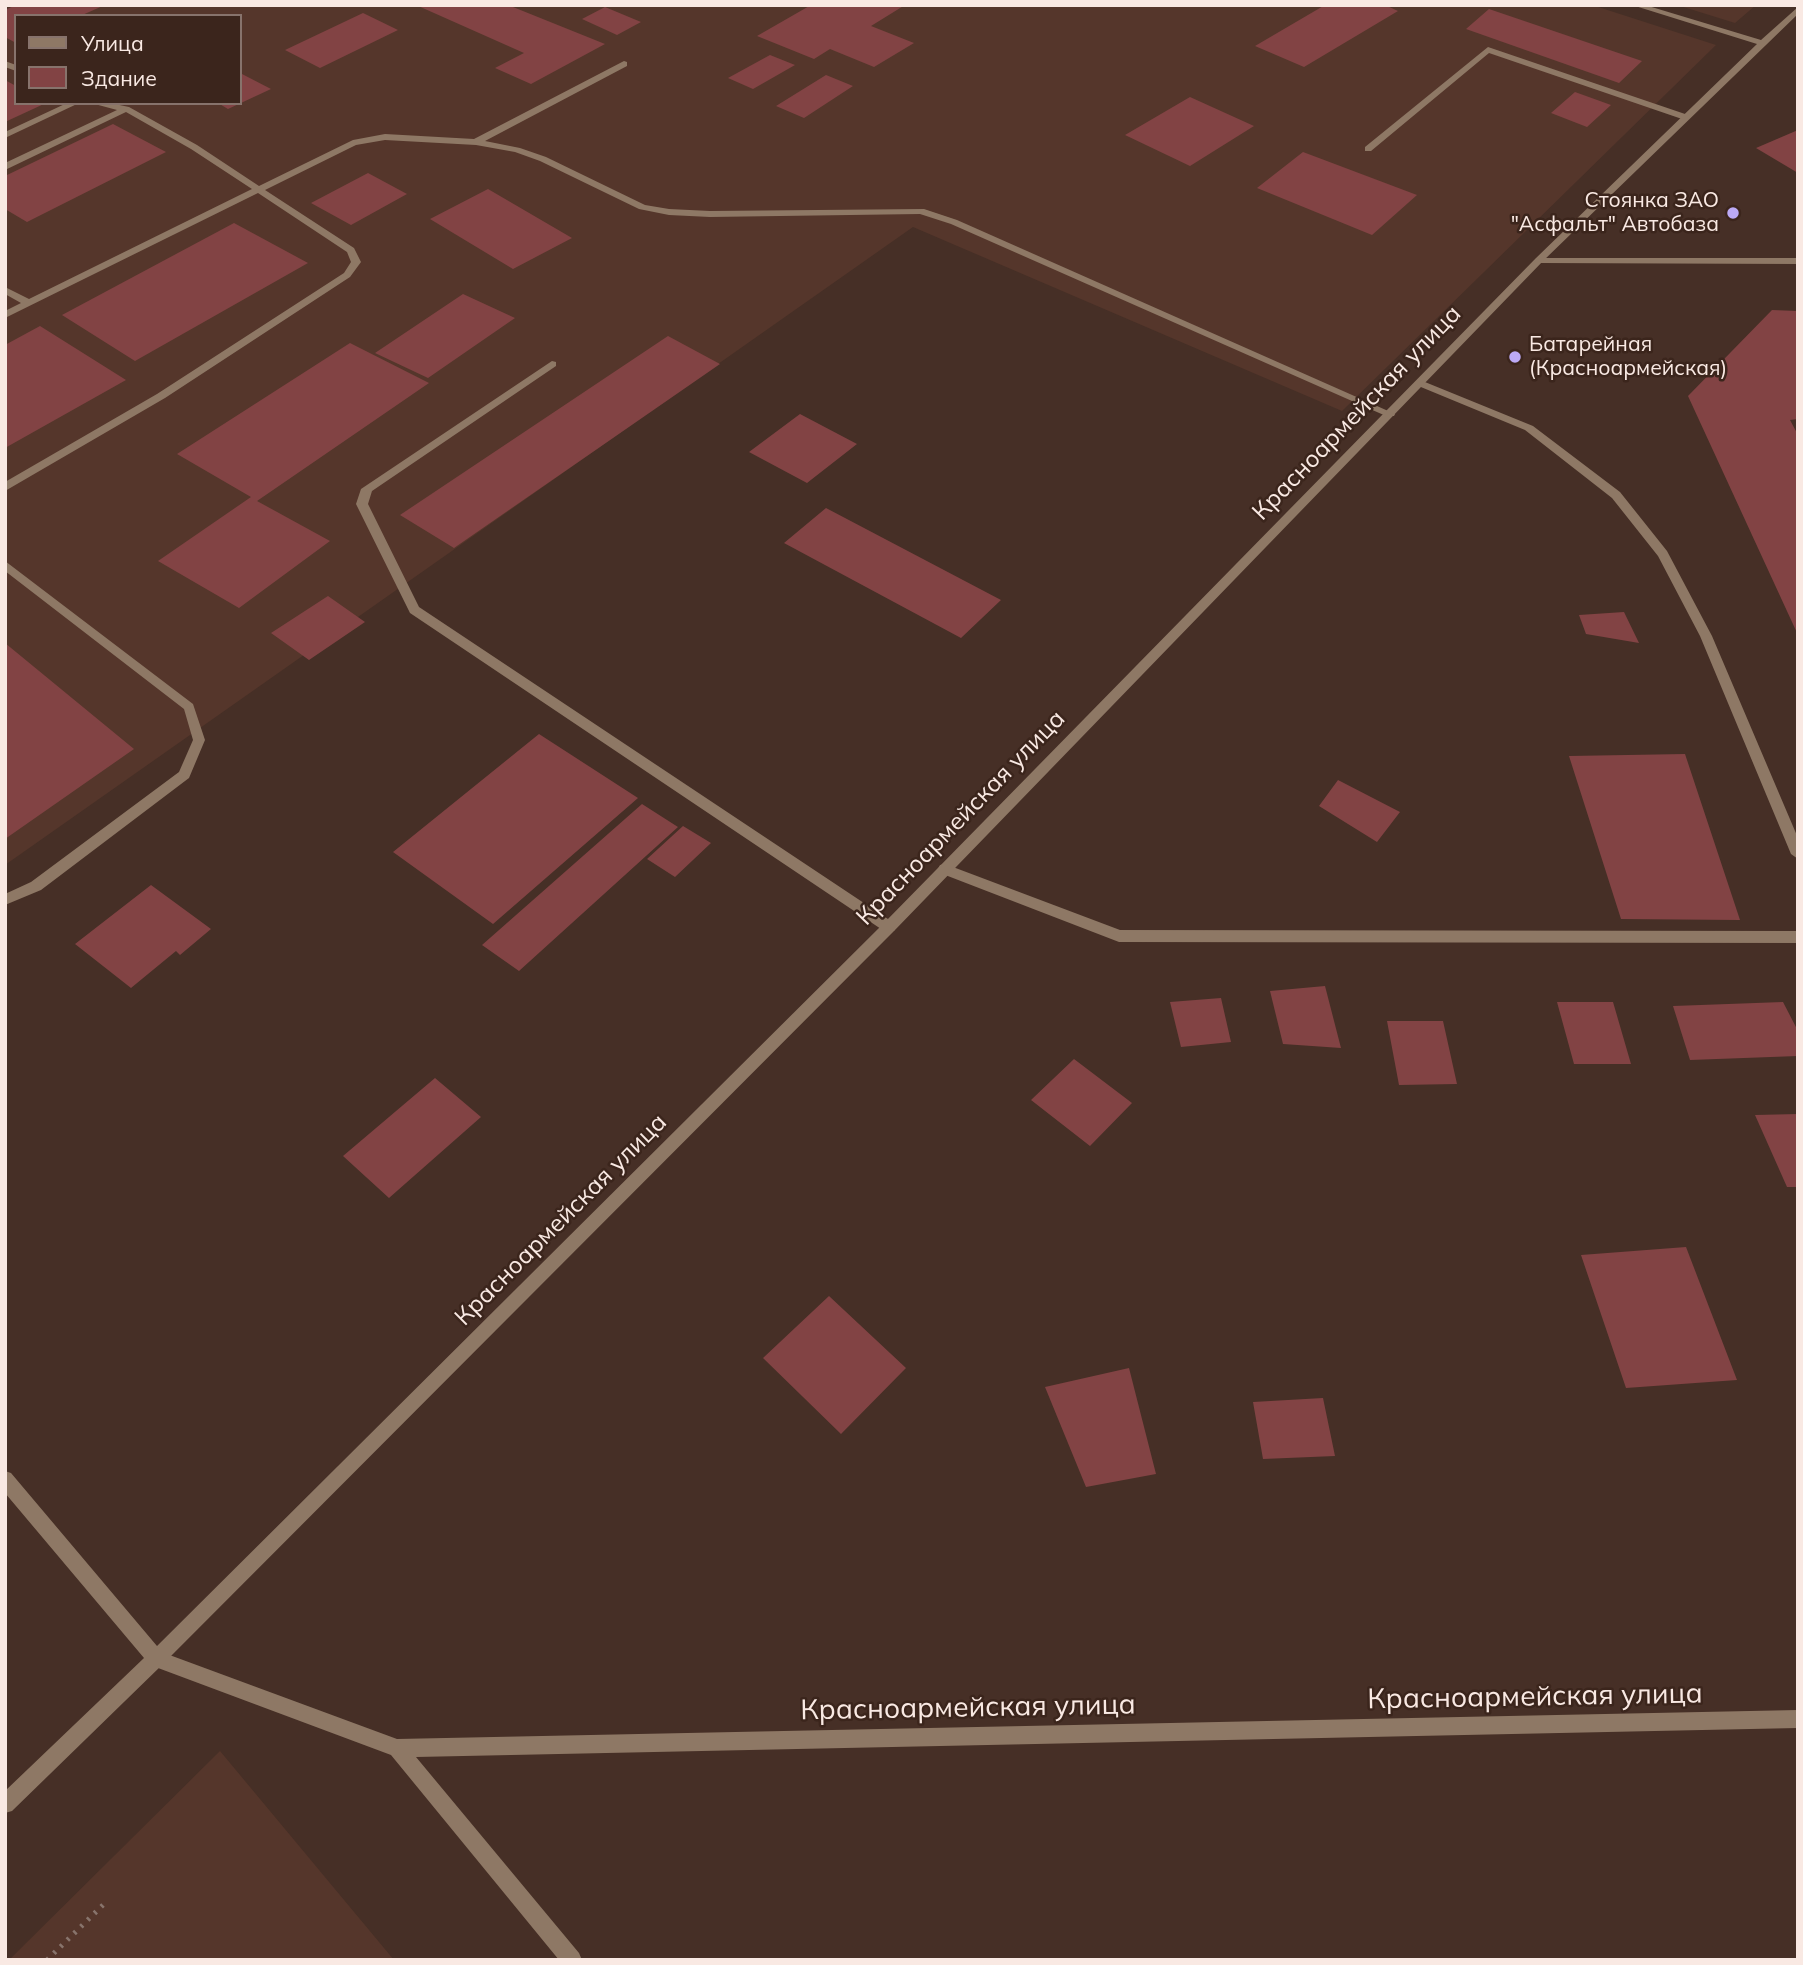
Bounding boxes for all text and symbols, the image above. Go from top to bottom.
legend [14,14,242,105]
text: Улица [81,30,144,56]
text: Здание [81,65,157,91]
place label: Стоянка ЗАО "Асфальт" Автобаза [1511,188,1719,238]
marker: Стоянка ЗАО "Асфальт" Автобаза [1725,205,1741,221]
street label: Красноармейская улица [1247,300,1467,526]
place label: Батарейная (Красноармейская) [1529,332,1727,382]
marker: Батарейная (Красноармейская) [1507,349,1523,365]
street label: Красноармейская улица [851,705,1071,931]
street label: Красноармейская улица [449,1108,673,1332]
street label: Красноармейская улица [1367,1677,1703,1717]
street label: Красноармейская улица [800,1688,1136,1728]

